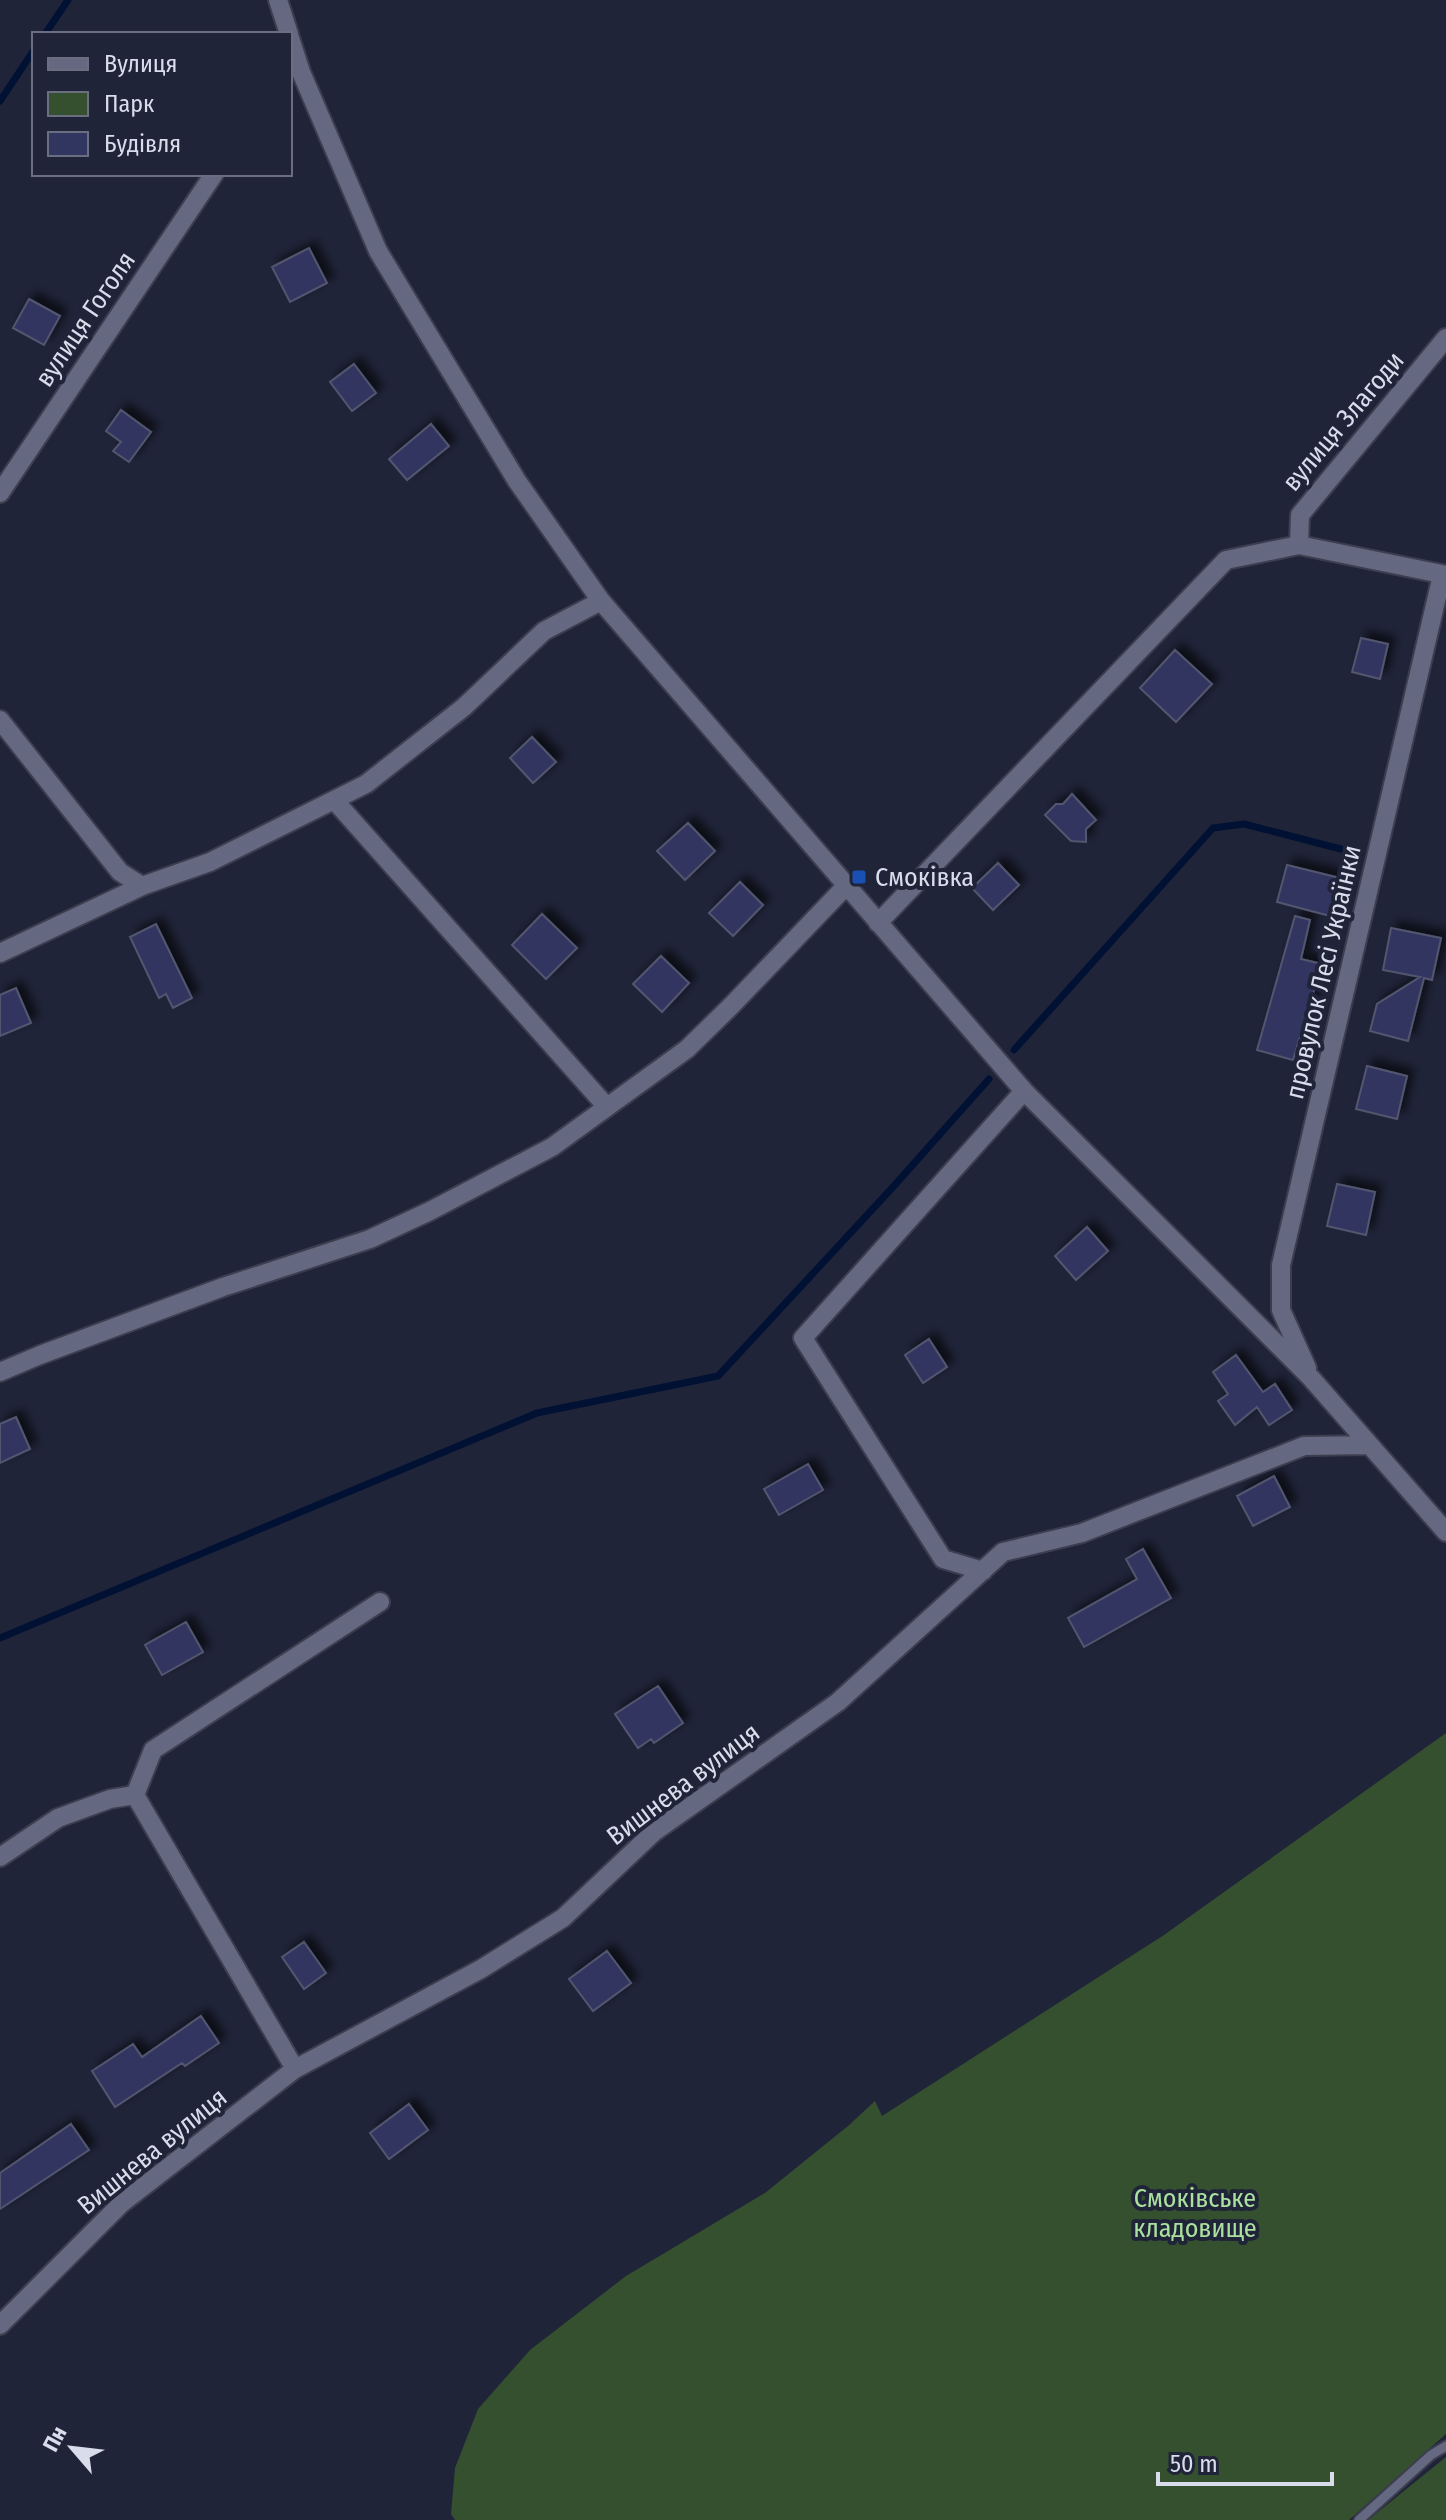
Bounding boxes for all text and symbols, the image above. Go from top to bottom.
legend [32,32,292,176]
text: Вулиця [104,50,177,78]
text: Парк [104,90,155,118]
text: Будівля [104,130,181,158]
street label: вулиця Гоголя [29,246,142,393]
street label: вулиця Злагоди [1276,345,1411,497]
street label: провулок Лесі Українки [1279,842,1368,1102]
place label: Смоківка [875,862,974,893]
marker: Смоківка [850,868,868,886]
street label: Вишнева вулиця [601,1717,766,1852]
street label: Вишнева вулиця [71,2082,233,2221]
park label: Смоківське кладовище [1133,2183,1257,2244]
north arrow [32,2408,112,2488]
text: Пн [37,2422,73,2456]
scale bar [1158,2436,1332,2486]
text: 50 m [1170,2450,1218,2478]

